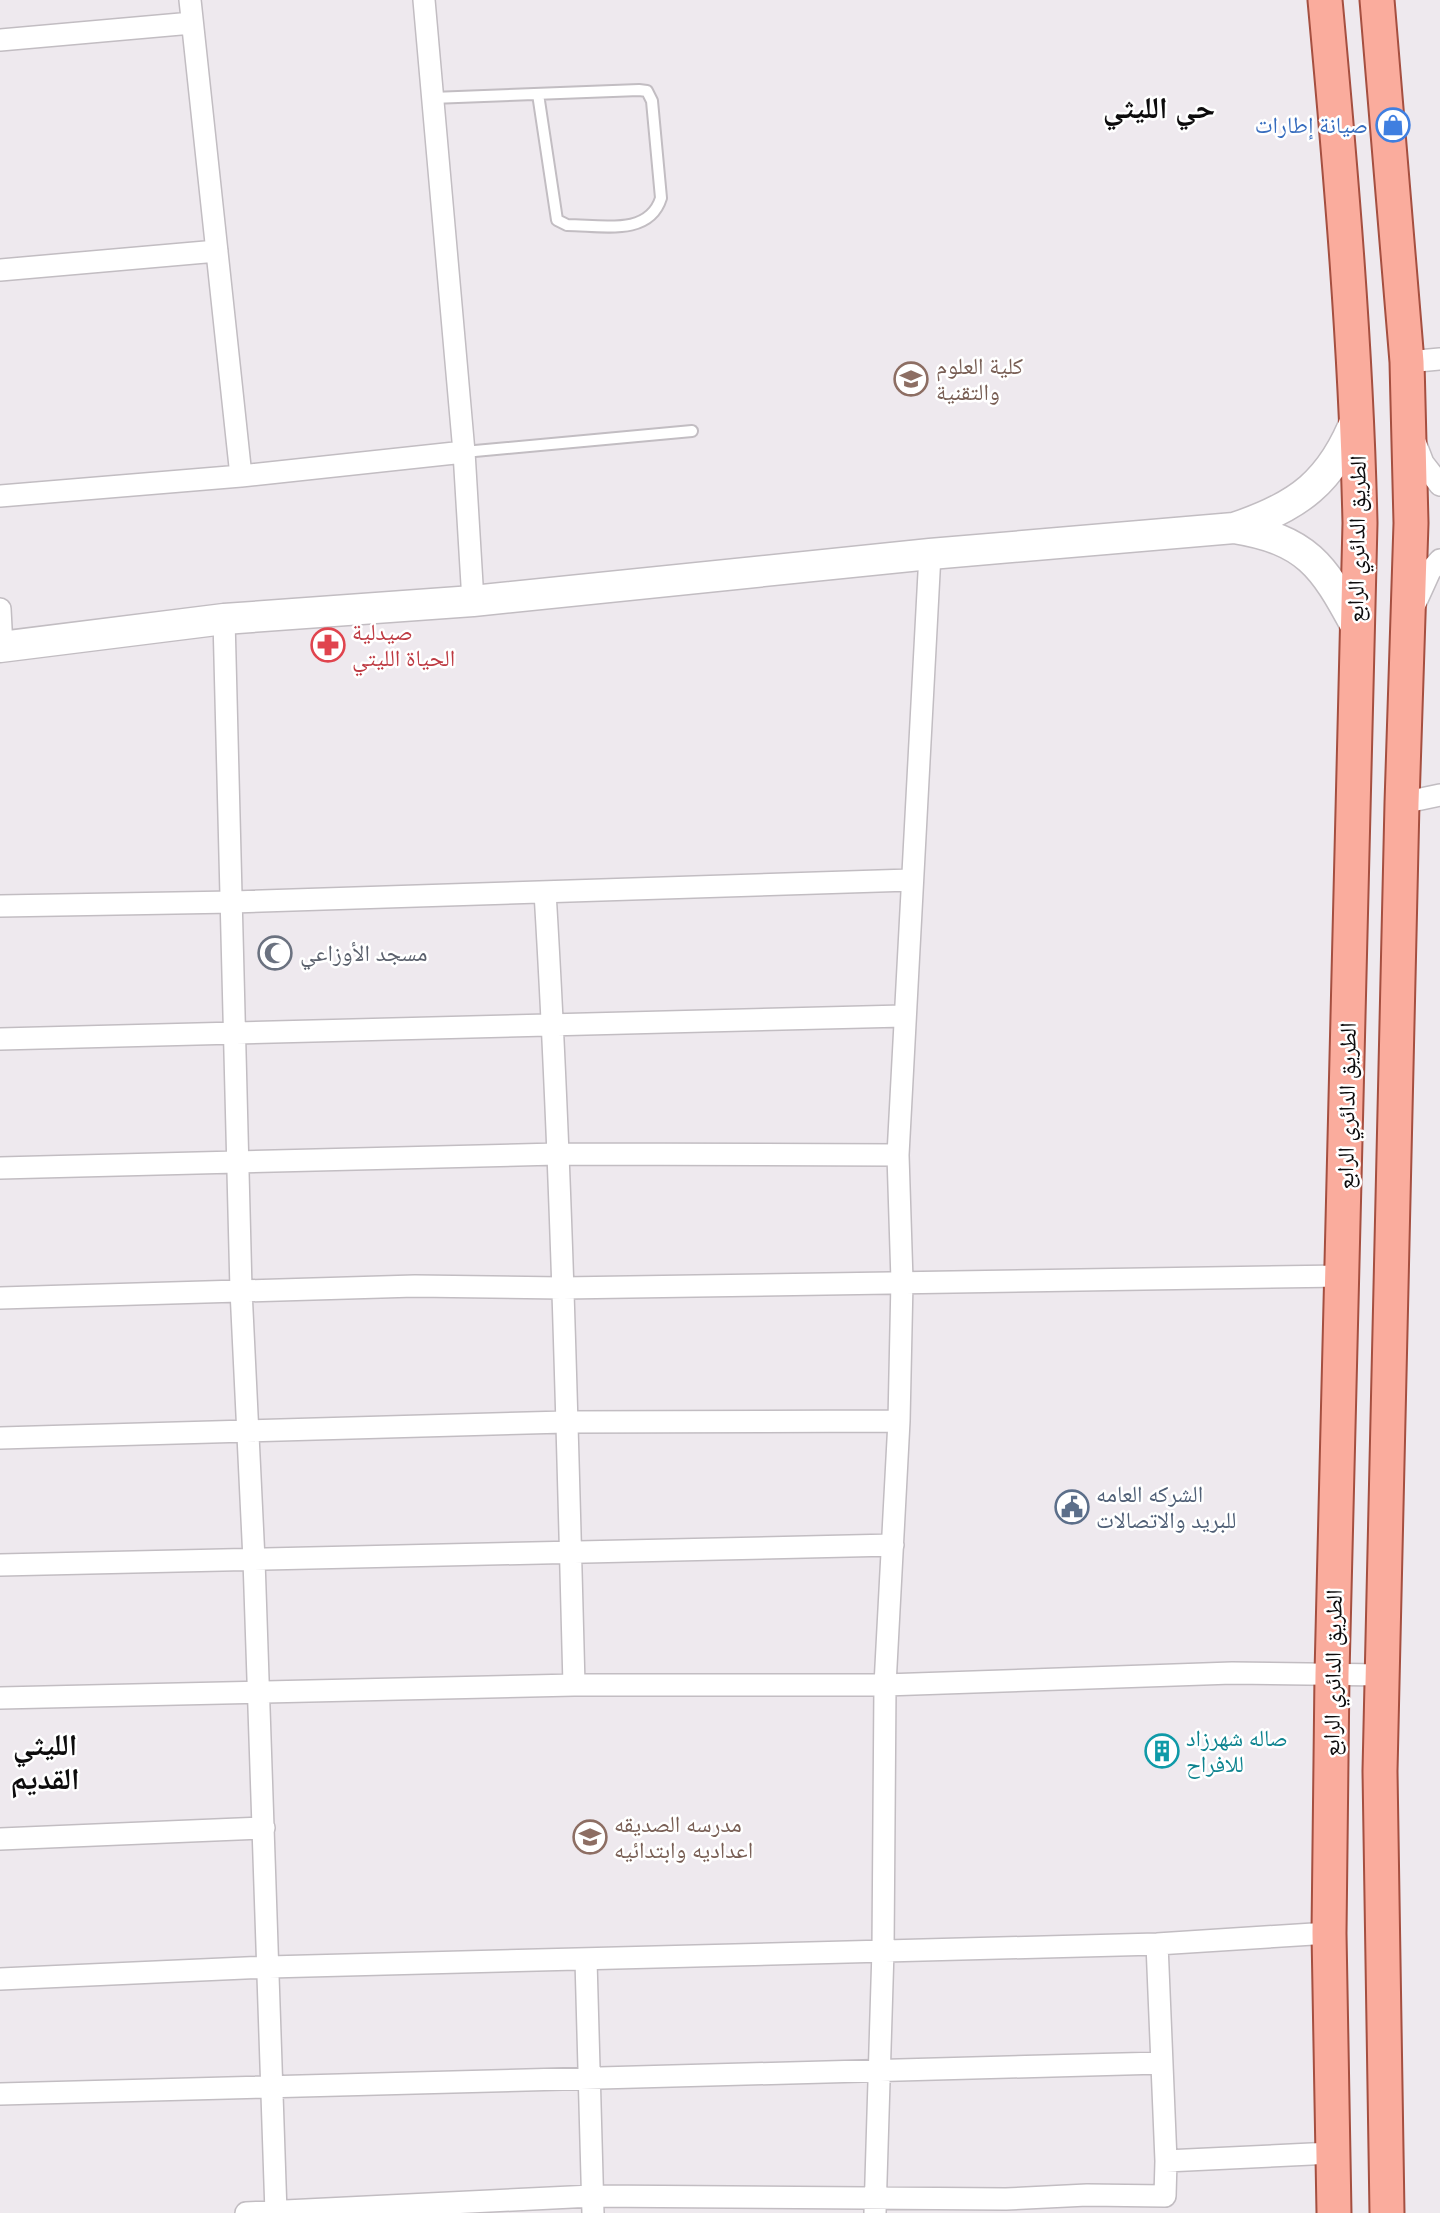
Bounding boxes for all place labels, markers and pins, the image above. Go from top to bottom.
shop icon: صيانة إطارات [1374,106,1412,144]
place label: صيانة إطارات [1255,112,1368,140]
place label: كلية العلوم والتقنية [936,353,1024,406]
school or university icon: كلية العلوم والتقنية [892,360,930,398]
place label: صيدلية الحياة الليتي [352,619,455,676]
pharmacy icon: صيدلية الحياة الليتي [309,626,347,664]
mosque icon: مسجد الأوزاعي [256,934,294,972]
place label: مسجد الأوزاعي [300,940,428,971]
place label: الشركه العامه للبريد والاتصالات [1096,1481,1236,1534]
public building icon: الشركه العامه للبريد والاتصالات [1053,1488,1091,1526]
place label: صاله شهرزاد للافراح [1186,1725,1288,1779]
building icon: صاله شهرزاد للافراح [1143,1732,1181,1770]
place label: مدرسه الصديقه اعداديه وابتدائيه [614,1811,753,1864]
school or university icon: مدرسه الصديقه اعداديه وابتدائيه [571,1818,609,1856]

